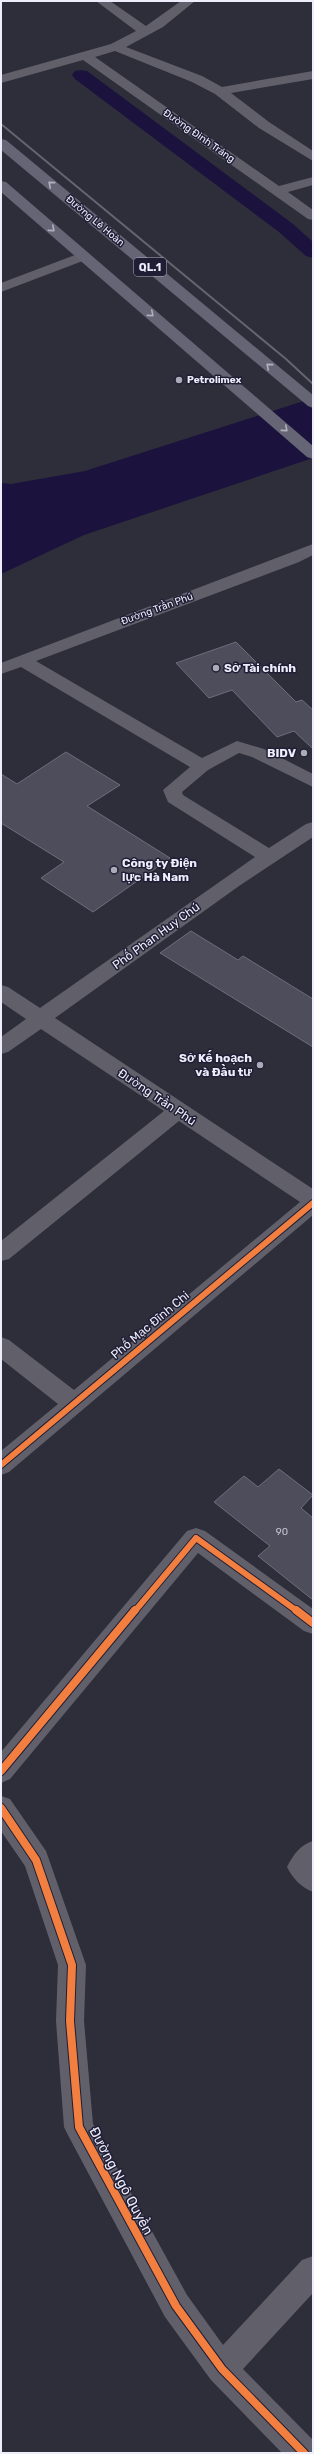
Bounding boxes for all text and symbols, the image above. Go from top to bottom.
street label: Đường Đinh Tráng [161,107,237,165]
one-way arrow [49,182,56,189]
street label: Đường Lê Hoàn [63,193,127,249]
one-way arrow [47,224,55,232]
road number: QL.1 [134,258,166,276]
one-way arrow [146,309,153,316]
one-way arrow [267,364,274,371]
place label: Petrolimex [187,374,242,386]
marker: Petrolimex [174,375,184,385]
one-way arrow [280,424,288,431]
street label: Đường Trần Phú [119,589,195,628]
place label: Sở Tài chính [224,661,296,675]
marker: Sở Tài chính [211,663,221,673]
place label: BIDV [267,746,297,760]
marker: BIDV [299,748,309,758]
place label: Công ty Điện lực Hà Nam [122,856,197,884]
marker: Công ty Điện lực Hà Nam [109,865,119,875]
street label: Phố Phan Huy Chú [109,899,202,972]
place label: Sở Kế hoạch và Đầu tư [179,1050,252,1079]
marker: Sở Kế hoạch và Đầu tư [255,1060,265,1070]
street label: Đường Trần Phú [115,1065,199,1128]
street label: Phố Mạc Đĩnh Chi [108,1288,192,1362]
house number: 90 [276,1526,288,1538]
street label: Đường Ngô Quyền [85,2124,158,2238]

